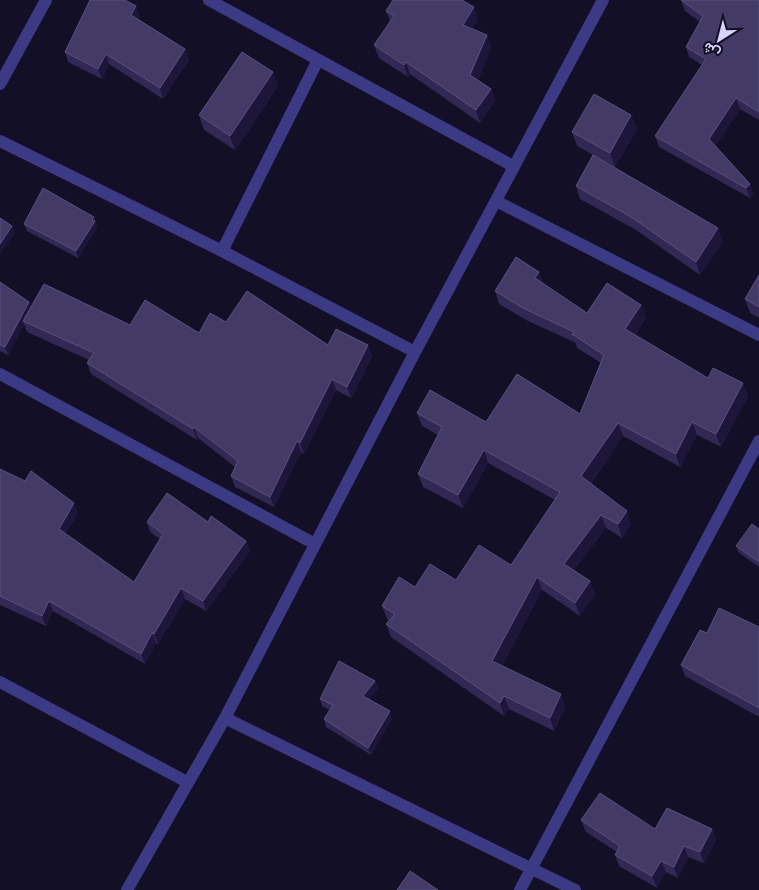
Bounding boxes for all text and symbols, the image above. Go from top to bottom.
north arrow [694,15,744,65]
text: ش [700,38,723,62]

